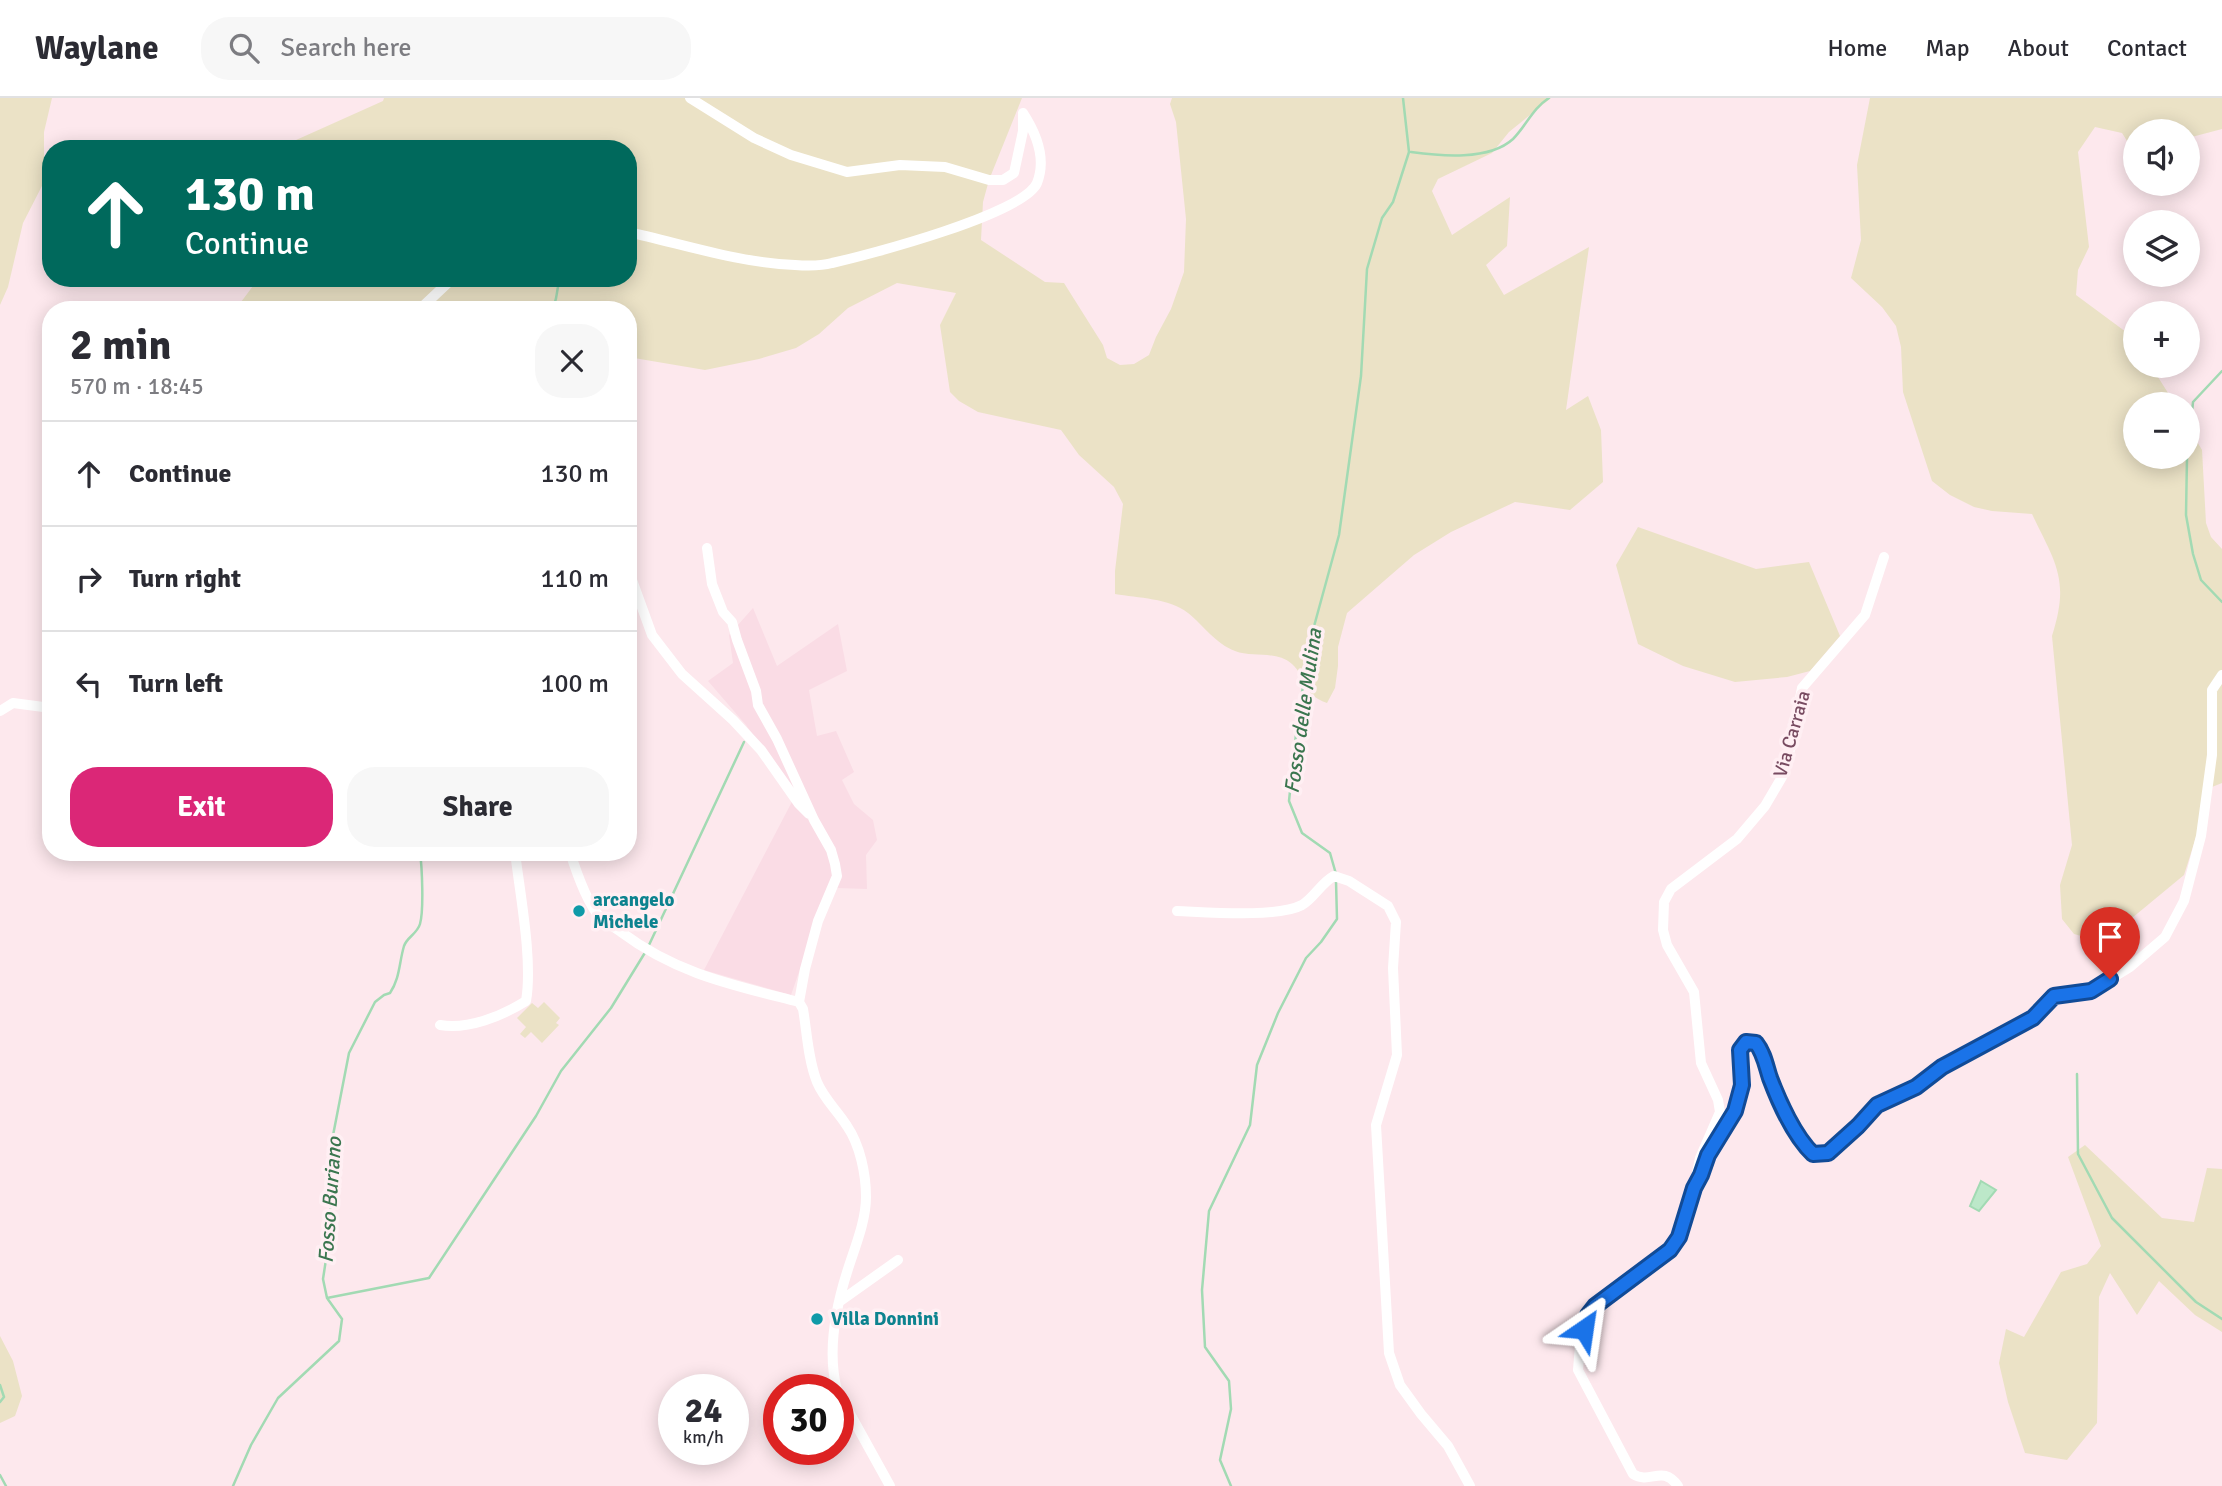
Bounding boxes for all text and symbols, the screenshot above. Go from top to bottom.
search box [201,17,691,80]
text: Waylane [35,28,159,69]
icon: search [225,29,263,67]
text: Search here [281,32,412,64]
text: Home [1827,33,1887,63]
text: Map [1925,33,1970,63]
text: About [2008,33,2069,63]
text: Contact [2107,33,2187,63]
map controls [2123,119,2200,469]
button: sound [2123,119,2200,196]
text: 130 m [185,164,315,224]
icon: ahead [70,168,161,259]
button: layers [2123,210,2200,287]
text: Continue [185,224,309,263]
button: + [2123,301,2200,378]
text: 2 min [70,320,171,371]
button: close [535,324,609,398]
text: 570 m · 18:45 [70,372,204,401]
button: − [2123,392,2200,469]
icon: ahead [70,455,108,493]
text: Continue [129,458,231,490]
text: 130 m [540,458,609,490]
icon: right [70,560,108,598]
text: Turn right [129,563,241,595]
text: 110 m [540,563,609,595]
water label: Fosso delle Mulina [1279,626,1328,795]
icon: left [70,665,108,703]
text: Turn left [129,668,223,700]
text: 100 m [540,668,609,700]
street label: Via Carraia [1768,688,1816,780]
button: Exit [70,767,333,847]
button: Share [347,767,609,847]
place label: arcangelo Michele [593,888,675,934]
marker: arcangelo Michele [571,903,587,919]
pin [2080,907,2140,979]
icon: arrive [2091,918,2129,956]
water label: Fosso Buriano [313,1135,347,1264]
position arrow [1547,1292,1621,1366]
place label: Villa Donnini [831,1307,939,1331]
marker: Villa Donnini [809,1311,825,1327]
speed limit sign: 30 [763,1374,854,1465]
text: 24 [685,1389,722,1432]
text: km/h [683,1426,724,1448]

